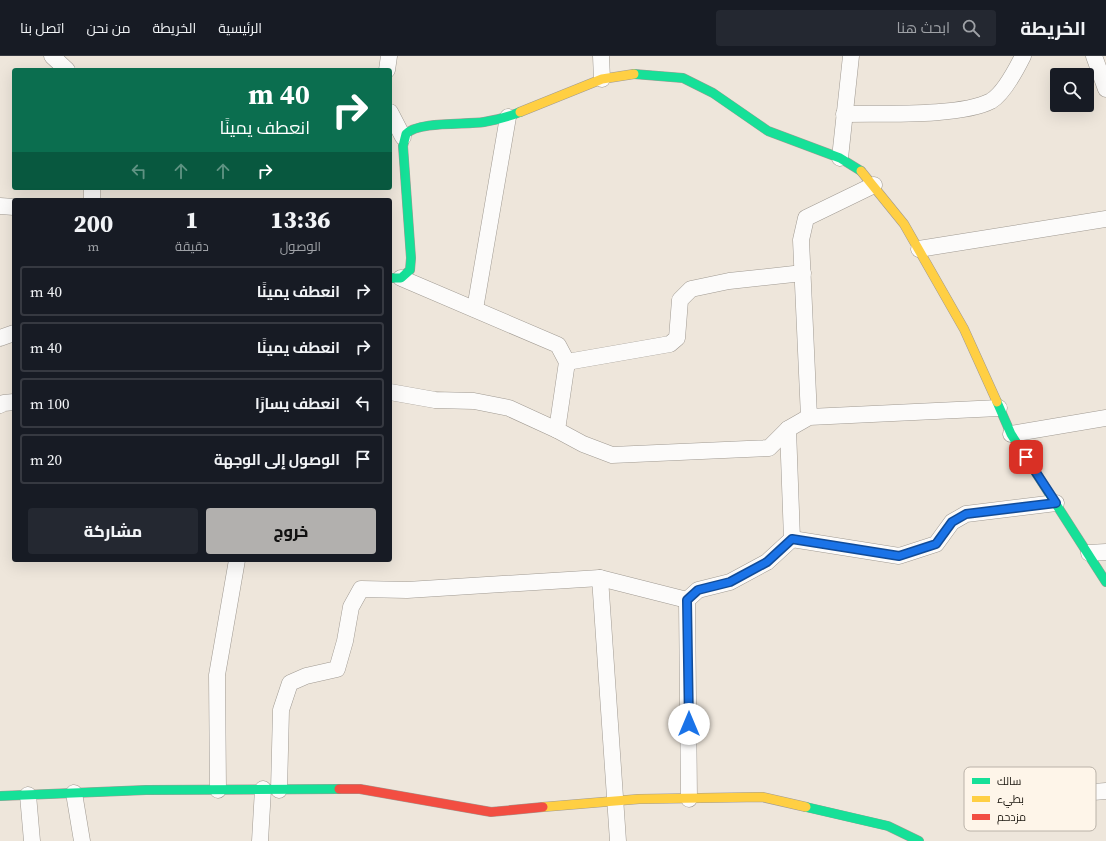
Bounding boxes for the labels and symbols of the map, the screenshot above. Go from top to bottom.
pin [1009,440,1043,474]
position arrow [668,703,710,745]
legend [964,767,1096,831]
text: سالك [997,774,1021,789]
text: بطيء [997,792,1024,808]
text: مزدحم [997,810,1026,825]

